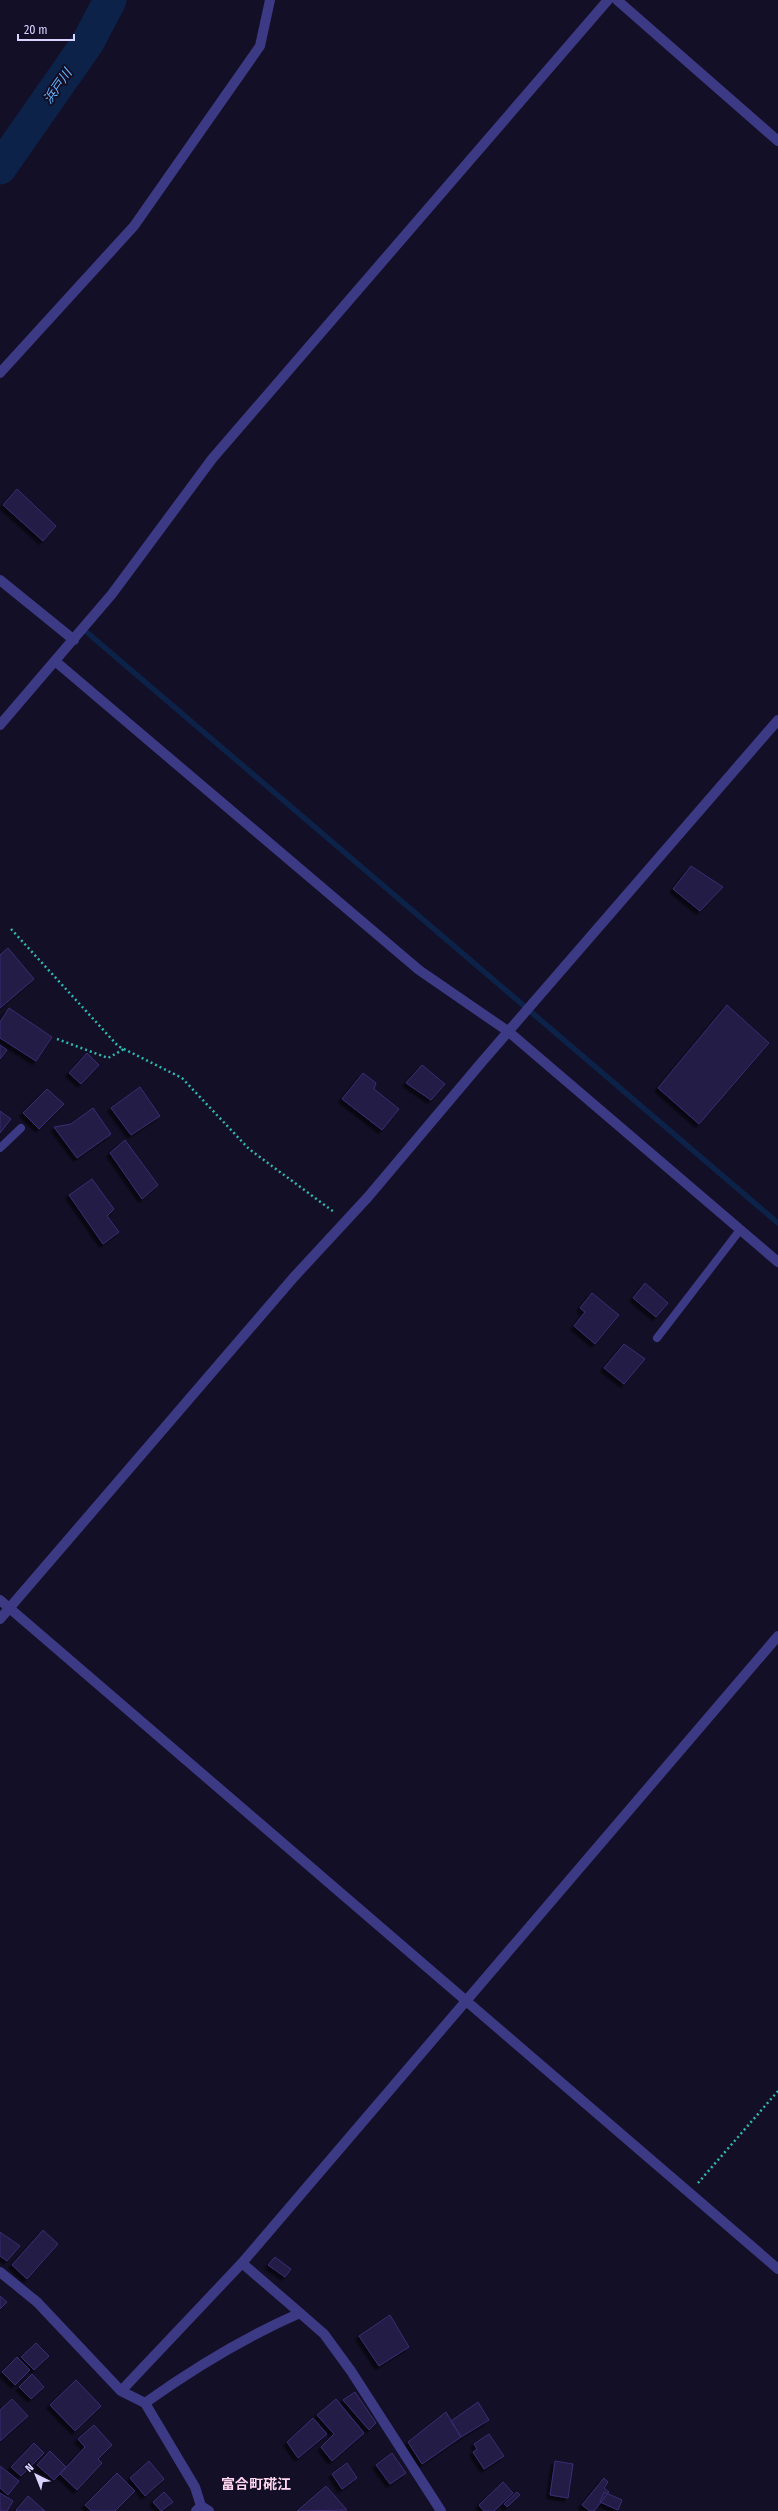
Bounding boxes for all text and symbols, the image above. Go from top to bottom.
scale bar [18,16,74,42]
text: 20 m [24,23,48,37]
water label: 浜戸川 [40,64,76,107]
north arrow [16,2455,56,2495]
text: N [23,2461,36,2475]
district label: 富合町硴江 [221,2476,291,2493]

